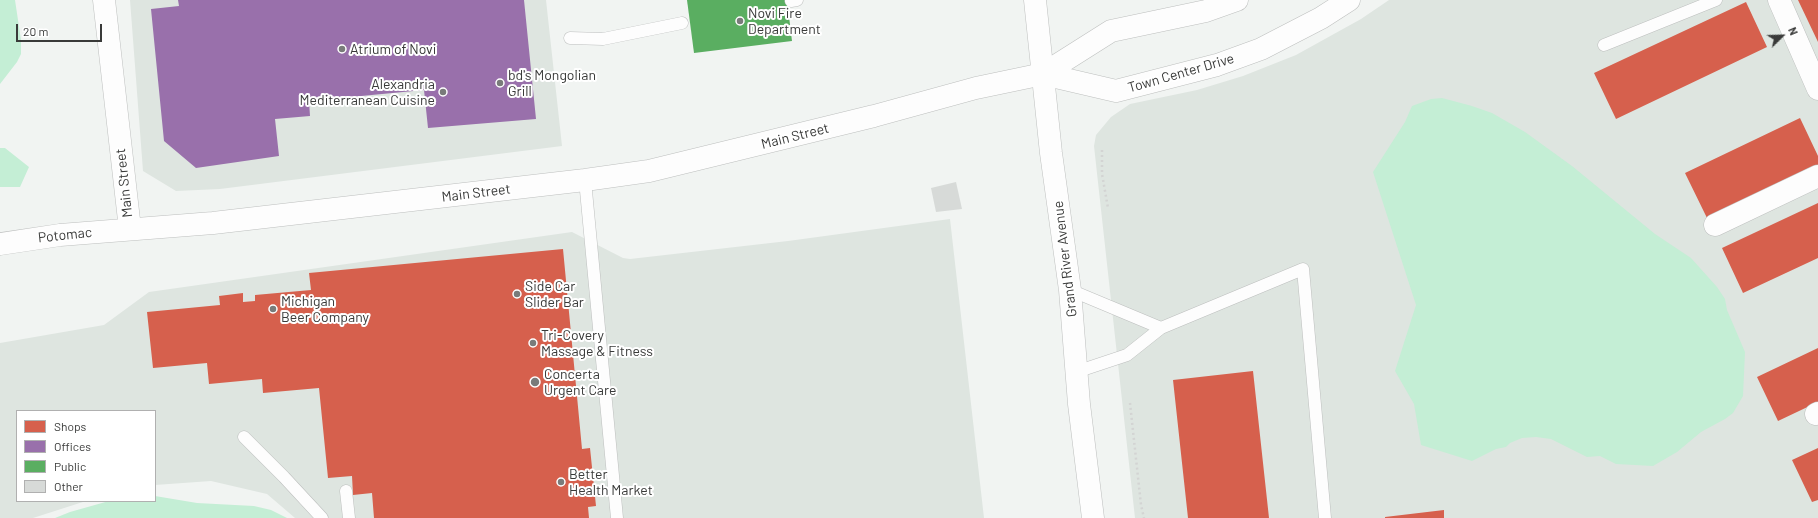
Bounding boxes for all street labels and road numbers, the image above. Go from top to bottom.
street label: Town Center Drive [1126,50,1236,96]
street label: Main Street [759,119,831,153]
street label: Main Street [112,148,136,218]
street label: Main Street [441,180,511,206]
street label: Grand River Avenue [1050,200,1080,318]
street label: Potomac [37,224,93,246]

